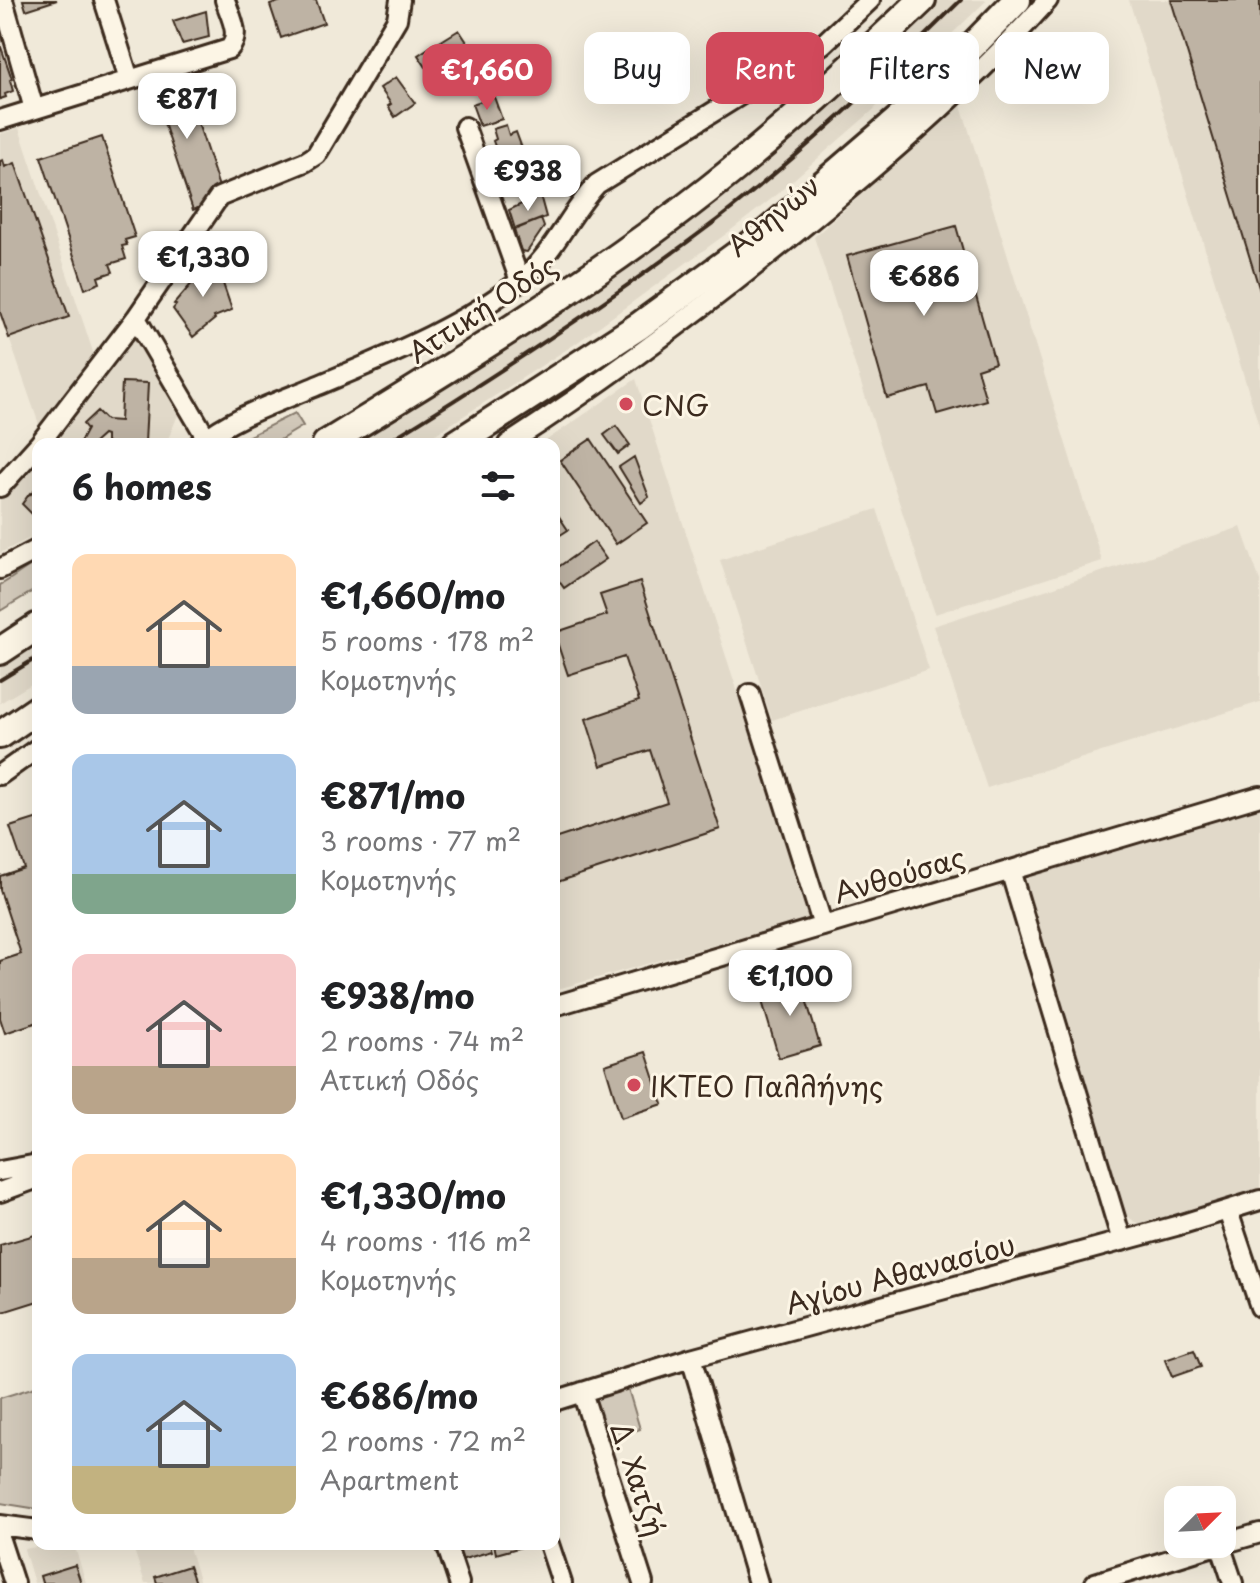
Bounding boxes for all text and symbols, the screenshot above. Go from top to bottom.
chip: Buy [584,32,690,104]
chip: Rent [706,32,824,104]
chip: Filters [840,32,979,104]
chip: New [995,32,1109,104]
pin: €1,660 [422,44,552,112]
text: €1,660 [441,50,533,89]
pin: €871 [140,73,234,141]
text: €871 [156,79,218,118]
pin: €938 [481,145,575,213]
text: €938 [494,151,562,190]
street label: Αθηνών [717,164,829,266]
pin: €1,330 [138,231,268,299]
text: €1,330 [156,237,250,276]
street label: Αττική Οδός [398,243,566,373]
pin: €686 [877,250,971,318]
text: €686 [888,256,960,295]
place label: CNG [642,383,710,426]
marker: CNG [617,395,635,413]
text: 6 homes [72,460,212,512]
icon: filters [476,464,520,508]
text: €1,660/mo [320,569,505,621]
icon: home [136,586,232,682]
text: 5 rooms · 178 m² [320,621,534,660]
text: Κομοτηνής [320,660,457,699]
text: €871/mo [320,769,465,821]
icon: home [136,786,232,882]
text: 3 rooms · 77 m² [320,821,521,860]
street label: Ανθούσας [828,835,970,913]
text: Κομοτηνής [320,860,457,899]
pin: €1,100 [725,950,855,1018]
text: €1,100 [747,956,833,995]
text: €938/mo [320,969,475,1021]
icon: home [136,986,232,1082]
text: 2 rooms · 74 m² [320,1021,524,1060]
text: Αττική Οδός [320,1060,479,1099]
place label: ΙΚΤΕΟ Παλλήνης [650,1064,883,1107]
marker: ΙΚΤΕΟ Παλλήνης [625,1076,643,1094]
text: €1,330/mo [320,1169,506,1221]
icon: home [136,1186,232,1282]
text: 4 rooms · 116 m² [320,1221,532,1260]
street label: Αγίου Αθανασίου [781,1222,1019,1324]
text: Κομοτηνής [320,1260,457,1299]
text: €686/mo [320,1369,478,1421]
icon: home [136,1386,232,1482]
street label: Δ. Χατζή [600,1417,678,1541]
text: 2 rooms · 72 m² [320,1421,526,1460]
text: Apartment [320,1460,459,1499]
north arrow [1164,1486,1236,1558]
map controls [1164,1486,1236,1558]

